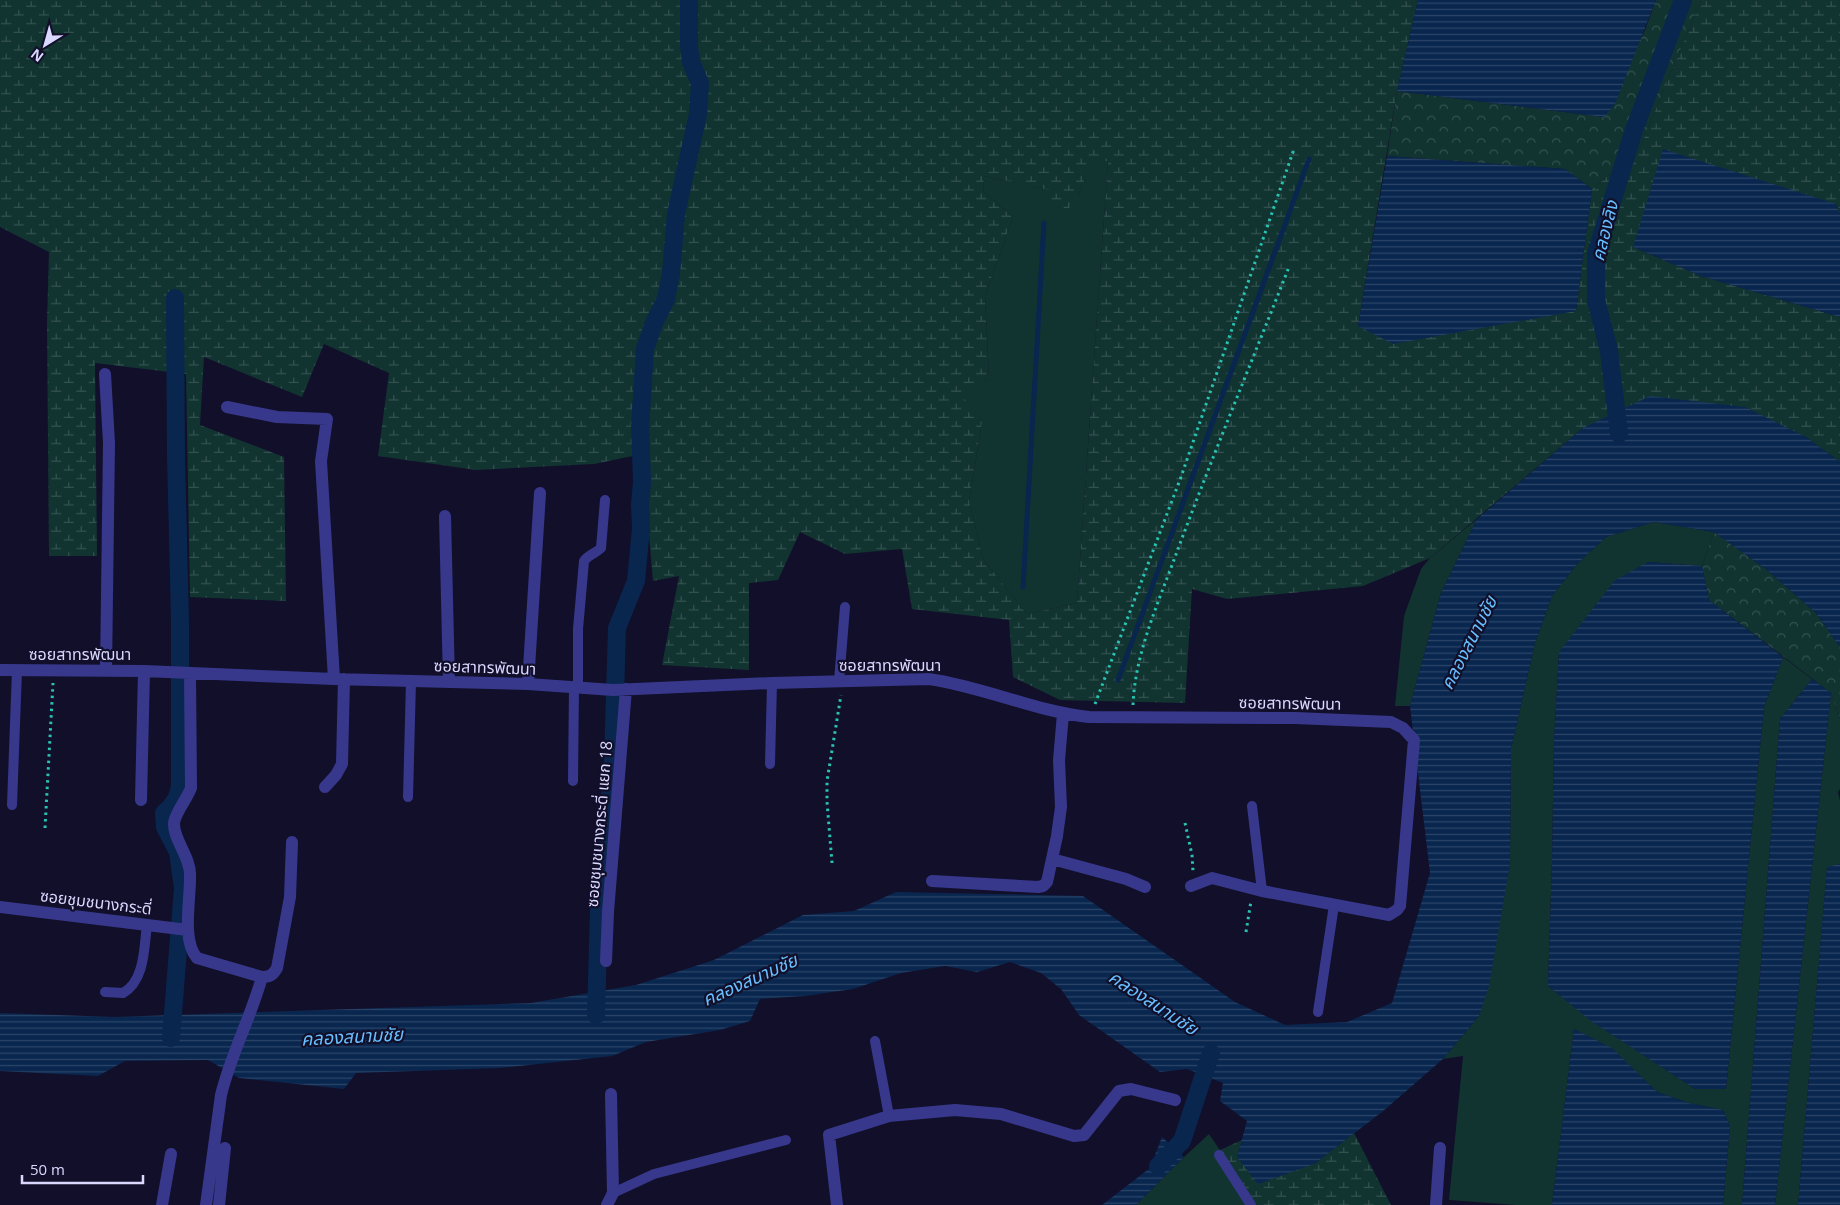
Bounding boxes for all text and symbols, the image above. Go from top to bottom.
north arrow [20,20,70,70]
text: N [27,45,47,67]
water label: คลองลิง [1585,197,1623,263]
water label: คลองสนามชัย [1434,591,1502,693]
street label: ซอยสาทรพัฒนา [29,643,131,665]
street label: ซอยสาทรพัฒนา [433,654,537,680]
street label: ซอยสาทรพัฒนา [839,654,941,676]
street label: ซอยสาทรพัฒนา [1238,691,1342,715]
street label: ซอยชุมชนางกระดี่ แยก 18 [581,740,617,908]
street label: ซอยชุมชนางกระดี่ [39,884,153,920]
water label: คลองสนามชัย [698,947,802,1011]
water label: คลองสนามชัย [1104,964,1204,1041]
water label: คลองสนามชัย [301,1021,405,1051]
scale bar [22,1152,144,1184]
text: 50 m [30,1159,65,1179]

